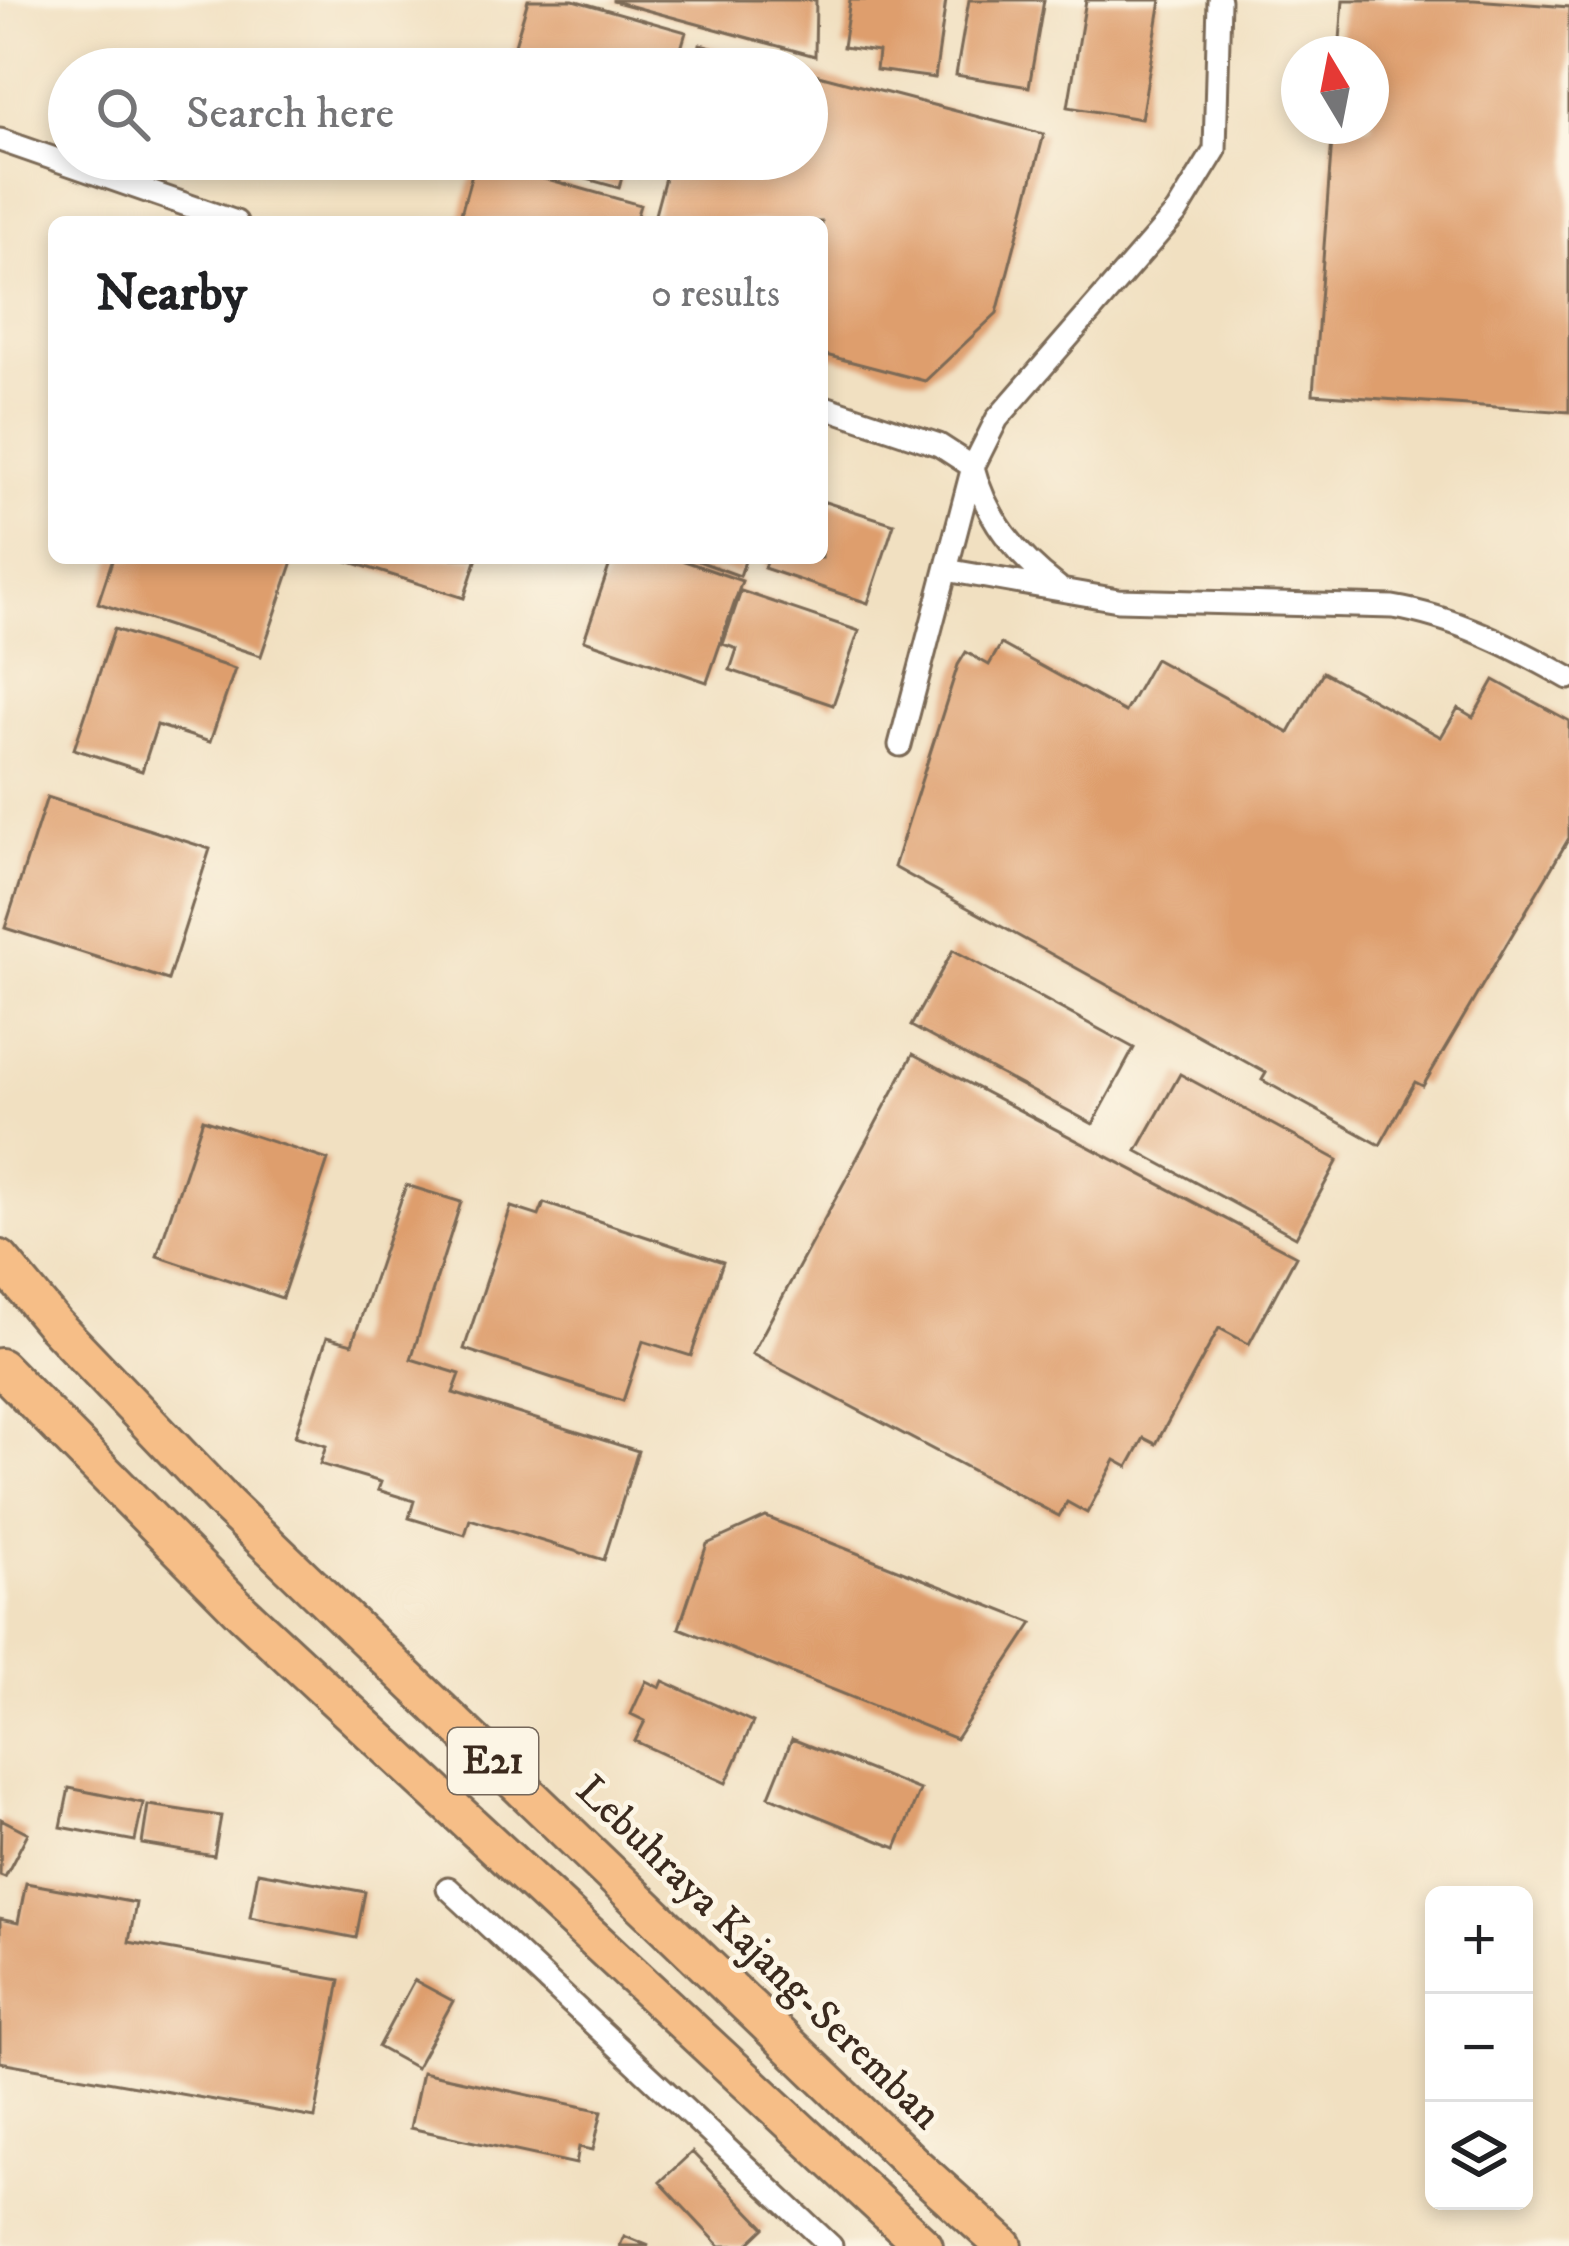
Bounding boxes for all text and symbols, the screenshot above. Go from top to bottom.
north arrow [1281,36,1389,144]
search box [48,48,828,180]
icon: search [90,81,156,147]
text: Search here [186,86,394,142]
text: Nearby [96,262,247,326]
text: 0 results [651,270,780,319]
road number: E21 [448,1728,538,1794]
street label: Lebuhraya Kajang-Seremban [565,1765,952,2141]
map controls [1425,1886,1533,2210]
button: + [1425,1886,1533,1994]
button: − [1425,1994,1533,2102]
button: layers [1425,2102,1533,2210]

